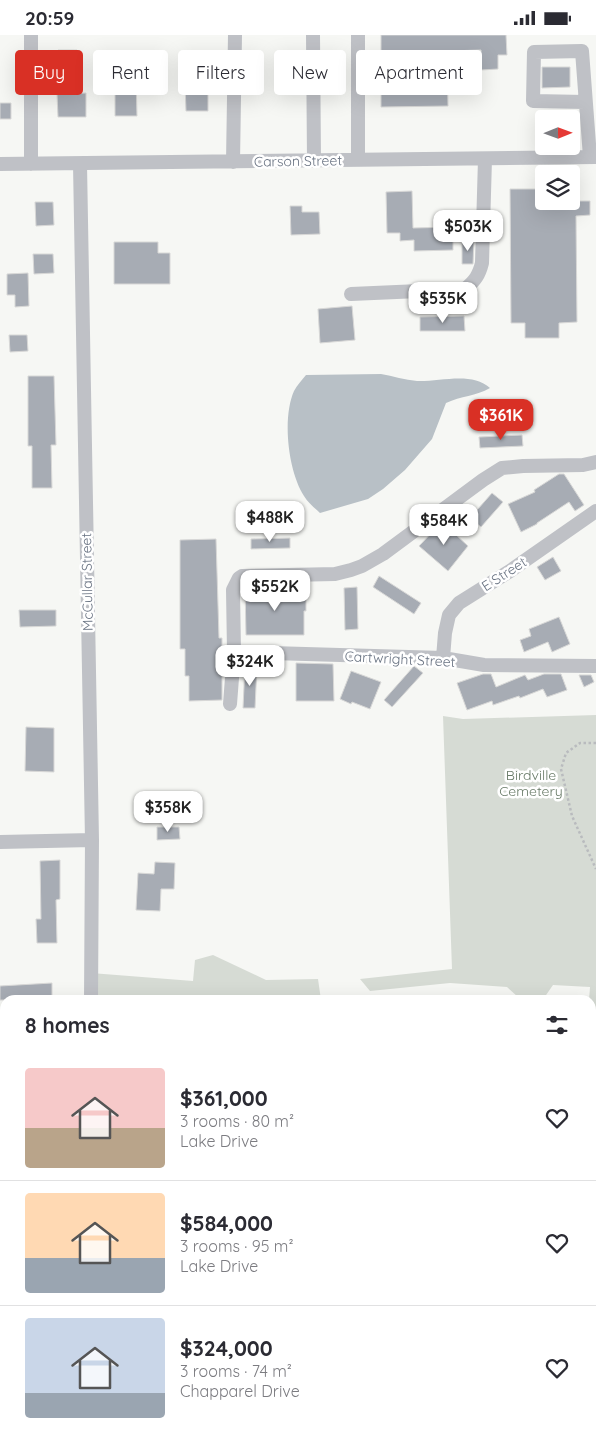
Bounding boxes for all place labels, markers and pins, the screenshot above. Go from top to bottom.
pin: $503K [433,209,503,252]
pin: $535K [408,281,478,324]
pin: $361K [466,399,536,441]
pin: $488K [235,501,305,543]
pin: $584K [409,503,479,546]
pin: $552K [240,569,310,612]
pin: $324K [215,645,285,687]
pin: $358K [133,791,203,833]

